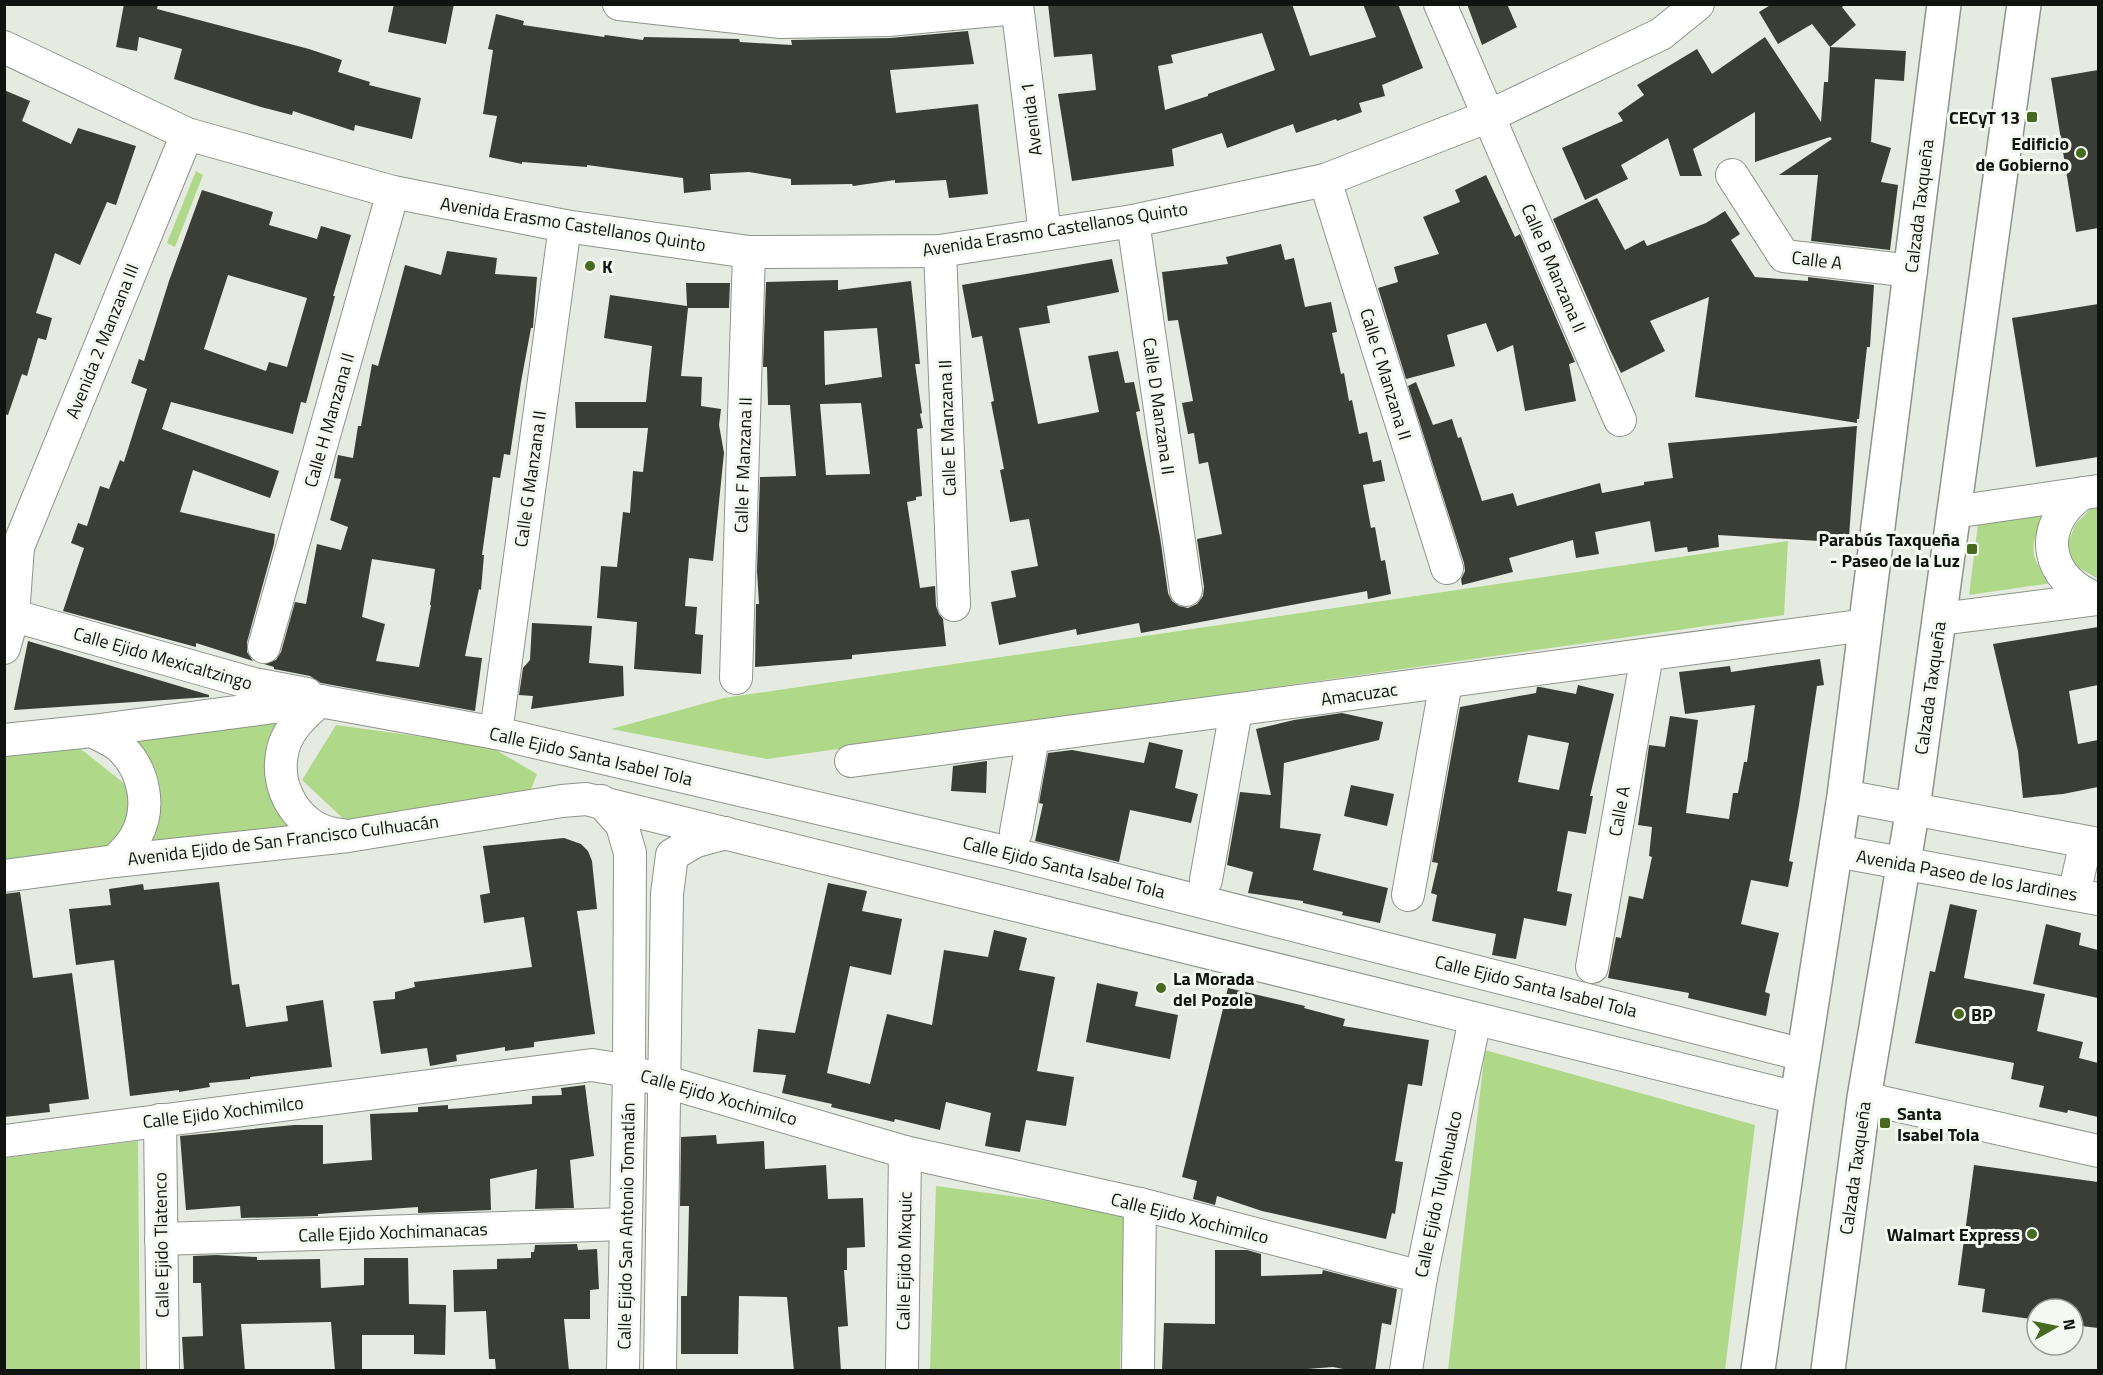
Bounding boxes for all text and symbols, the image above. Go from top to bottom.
street label: Avenida 1 [1013,81,1049,157]
place label: CECyT 13 [1949,104,2020,131]
marker: CECyT 13 [2025,110,2039,124]
place label: Edificio de Gobierno [1976,130,2069,178]
street label: Calzada Taxqueña [1897,138,1941,274]
marker: Edificio de Gobierno [2074,146,2088,160]
street label: Avenida Erasmo Castellanos Quinto [438,190,708,258]
street label: Avenida Erasmo Castellanos Quinto [920,195,1190,263]
street label: Calle B Manzana II [1515,199,1593,337]
street label: Calle A [1790,243,1844,277]
place label: K [602,253,613,280]
street label: Avenida 2 Manzana III [59,259,145,423]
marker: K [583,259,597,273]
street label: Calle C Manzana II [1353,305,1419,443]
street label: Calle D Manzana II [1136,336,1182,476]
street label: Calle H Manzana II [297,350,361,490]
street label: Calle E Manzana II [931,359,963,497]
street label: Calle F Manzana II [727,397,759,533]
street label: Calle G Manzana II [507,409,553,549]
place label: Parabús Taxqueña - Paseo de la Luz [1818,526,1960,574]
marker: Parabús Taxqueña - Paseo de la Luz [1965,542,1979,556]
street label: Calle Ejido Mexicaltzingo [70,620,256,696]
street label: Calzada Taxqueña [1907,620,1953,756]
street label: Amacuzac [1319,675,1399,713]
street label: Calle Ejido Santa Isabel Tola [487,719,695,793]
street label: Calle A [1601,783,1637,838]
street label: Avenida Ejido de San Francisco Culhuacán [126,808,440,872]
street label: Calle Ejido Santa Isabel Tola [960,829,1168,905]
street label: Avenida Paseo de los Jardines [1854,842,2080,908]
street label: Calle Ejido Santa Isabel Tola [1432,948,1640,1024]
place label: La Morada del Pozole [1173,965,1255,1013]
marker: La Morada del Pozole [1154,981,1168,995]
place label: BP [1971,1001,1993,1028]
marker: BP [1952,1007,1966,1021]
street label: Calle Ejido Xochimilco [637,1062,801,1132]
street label: Calle Ejido Xochimilco [141,1089,305,1135]
street label: Calzada Taxqueña [1832,1100,1878,1236]
place label: Santa Isabel Tola [1897,1100,1980,1148]
street label: Calle Ejido San Antonio Tomatlán [610,1102,642,1350]
street label: Calle Ejido Tulyehualco [1407,1108,1469,1280]
marker: Santa Isabel Tola [1878,1116,1892,1130]
street label: Calle Ejido Tlatenco [146,1172,176,1318]
street label: Calle Ejido Xochimilco [1108,1185,1272,1251]
street label: Calle Ejido Mixquic [889,1191,919,1331]
street label: Calle Ejido Xochimanacas [298,1215,488,1249]
place label: Walmart Express [1887,1221,2020,1248]
marker: Walmart Express [2025,1227,2039,1241]
north arrow [2025,1297,2085,1357]
text: N [2057,1317,2083,1332]

